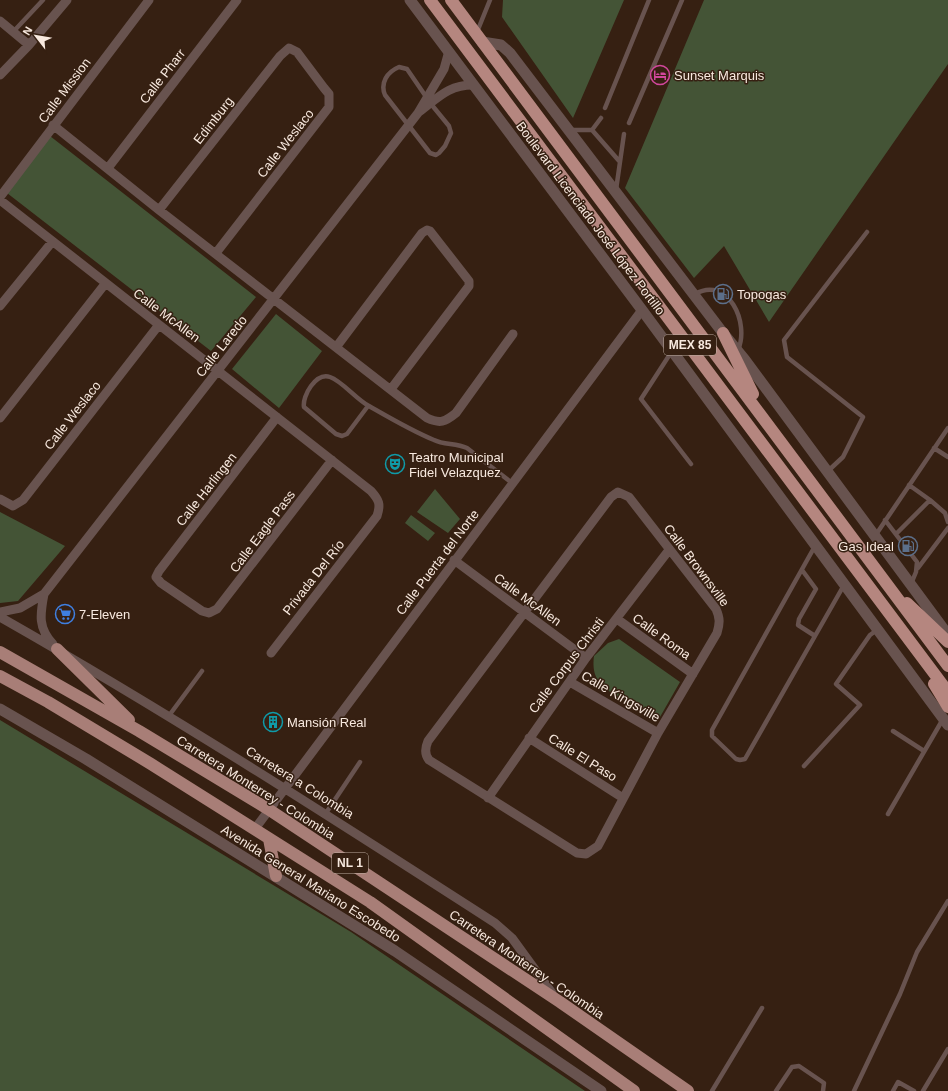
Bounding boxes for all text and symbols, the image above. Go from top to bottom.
north arrow [16,16,56,56]
text: N [20,24,35,37]
street label: Calle Pharr [136,46,189,107]
street label: Calle Mission [35,55,94,126]
hotel icon: Sunset Marquis [649,64,671,86]
place label: Sunset Marquis [674,68,765,83]
street label: Edimburg [190,94,236,147]
street label: Calle Weslaco [254,106,317,181]
street label: Boulevard Licenciado José López Portillo [513,119,668,318]
fuel station icon: Topogas [712,283,734,305]
street label: Calle McAllen [130,285,203,345]
place label: Topogas [737,287,787,302]
street label: Calle Laredo [193,313,250,380]
road number: MEX 85 [664,335,716,355]
street label: Calle Weslaco [41,378,104,453]
street label: Calle Harlingen [173,450,240,529]
place label: Teatro Municipal Fidel Velazquez [409,450,504,480]
theatre icon: Teatro Municipal Fidel Velazquez [384,453,406,475]
street label: Calle Eagle Pass [227,487,298,575]
street label: Calle Puerta del Norte [393,507,482,618]
street label: Calle Brownsville [661,521,732,609]
fuel station icon: Gas Ideal [897,535,919,557]
street label: Privada Del Río [279,537,347,618]
place label: Gas Ideal [838,539,894,554]
street label: Calle McAllen [491,570,564,629]
supermarket icon: 7-Eleven [54,603,76,625]
place label: 7-Eleven [79,607,130,622]
street label: Calle Roma [630,610,694,663]
street label: Calle Corpus Christi [526,615,607,716]
street label: Calle Kingsville [579,668,663,725]
building icon: Mansión Real [262,711,284,733]
place label: Mansión Real [287,715,367,730]
street label: Calle El Paso [546,730,620,784]
street label: Carretera Monterrey - Colombia [174,732,338,843]
street label: Carretera a Colombia [243,743,357,822]
street label: Avenida General Mariano Escobedo [218,822,403,945]
road number: NL 1 [332,853,368,873]
street label: Carretera Monterrey - Colombia [446,907,608,1022]

